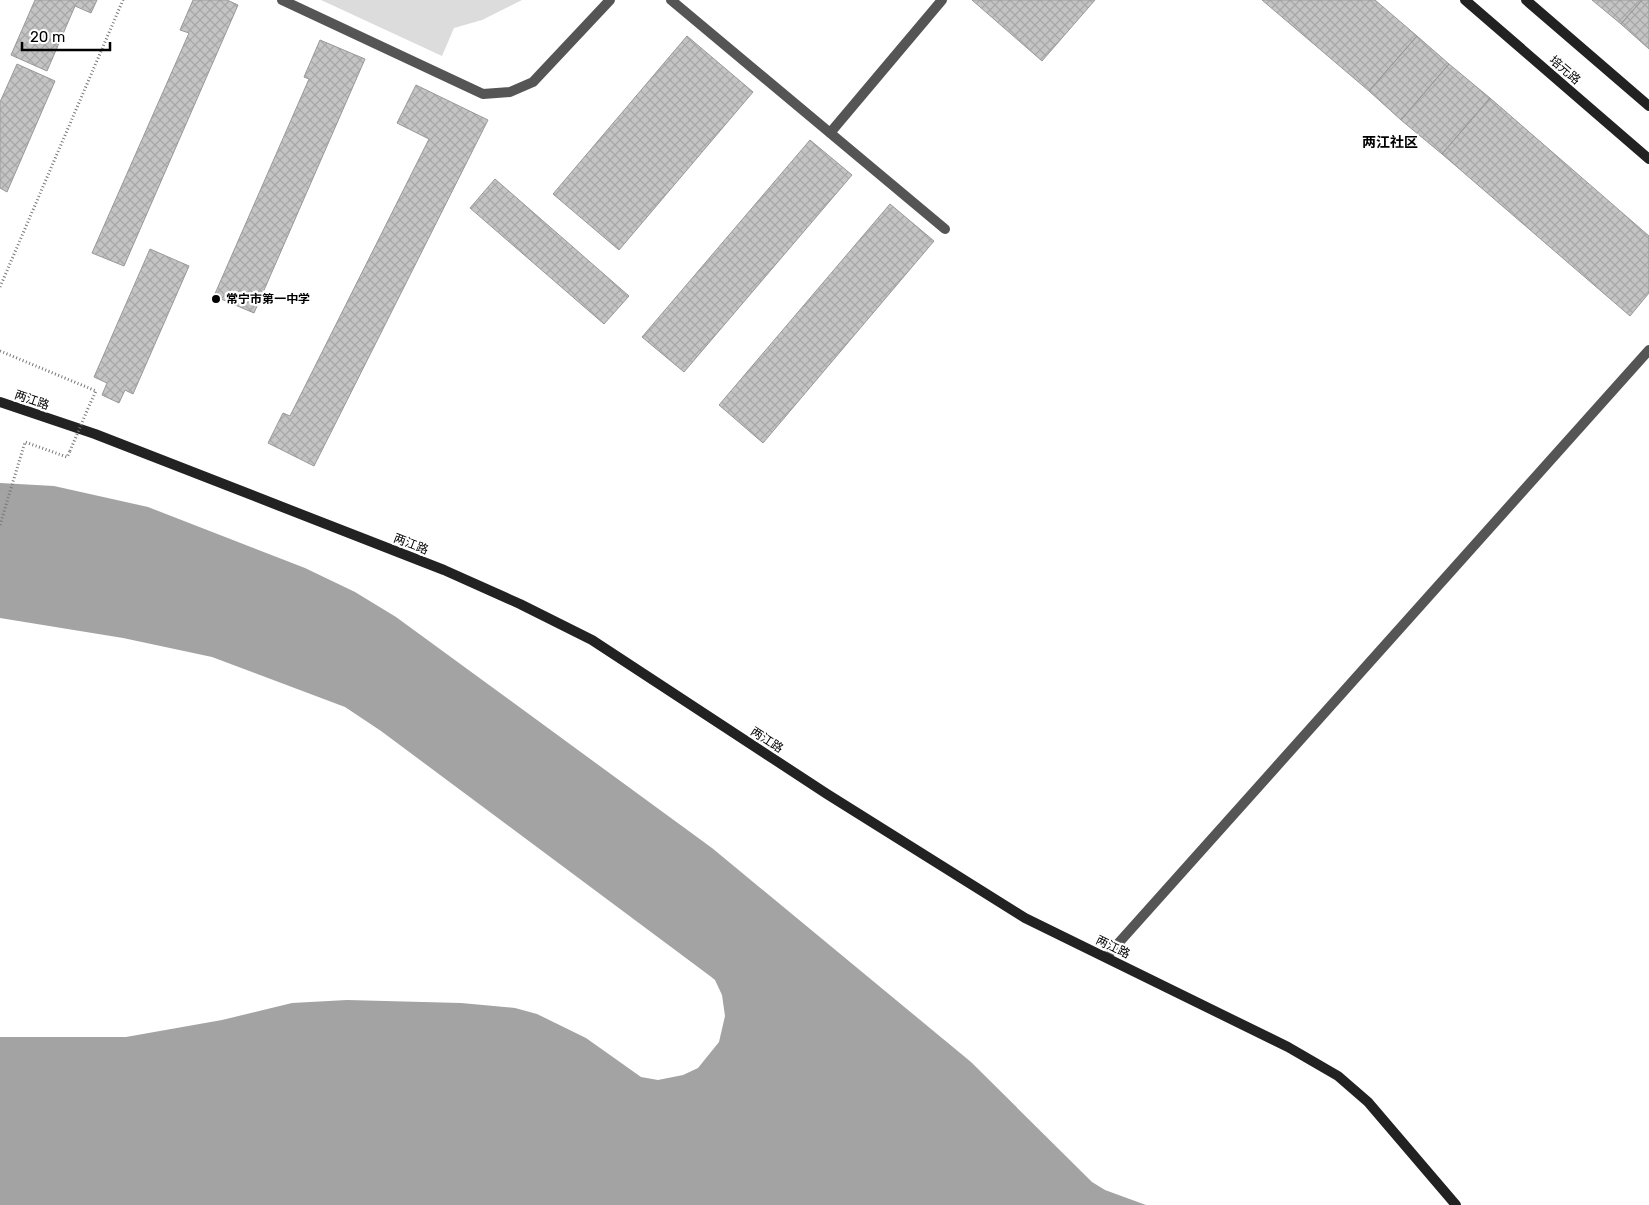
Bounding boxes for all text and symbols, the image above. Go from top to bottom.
scale bar [22,20,110,52]
text: 20 m [30,28,65,46]
street label: 培元路 [1547,53,1583,87]
district label: 两江社区 [1362,134,1418,151]
place label: 常宁市第一中学 [226,292,310,306]
marker: 常宁市第一中学 [210,293,222,305]
street label: 两江路 [13,388,51,412]
street label: 两江路 [392,531,430,557]
street label: 两江路 [748,724,786,756]
street label: 两江路 [1094,933,1132,961]

